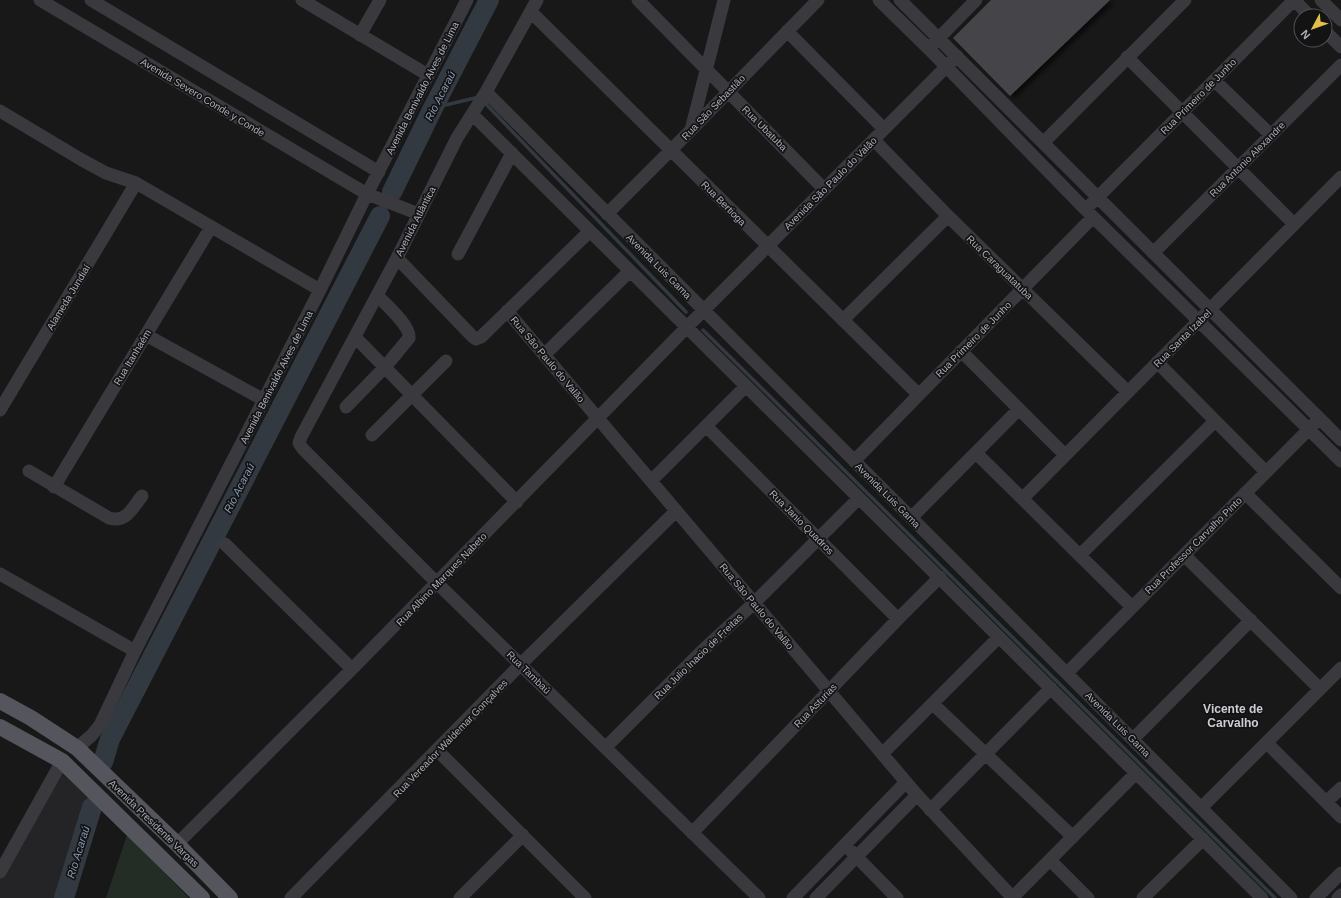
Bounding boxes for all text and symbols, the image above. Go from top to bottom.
north arrow [1293,8,1333,48]
street label: Avenida Benivaldo Alves de Lima [384,20,461,157]
text: N [1298,28,1313,41]
street label: Avenida Severo Conde y Conde [139,56,267,139]
street label: Rua Primeiro de Junho [1158,56,1239,136]
water label: Rio Acaraú [422,69,458,123]
street label: Rua São Sebastião [679,72,748,142]
street label: Rua Ubatuba [740,104,790,153]
street label: Rua Antonio Alexandre [1207,119,1288,199]
street label: Avenida São Paulo do Valão [782,134,879,232]
street label: Rua Bertioga [699,179,748,228]
street label: Avenida Atlântica [393,184,438,258]
street label: Avenida Luis Gama [624,232,694,301]
street label: Rua Caraguatatuba [964,233,1035,302]
street label: Alameda Jundiaí [45,262,92,332]
street label: Rua Primeiro de Junho [933,299,1014,379]
street label: Rua Santa Izabel [1151,307,1213,369]
street label: Avenida Benivaldo Alves de Lima [238,309,315,446]
street label: Rua São Paulo do Valão [508,314,587,405]
street label: Rua Itanhaém [112,327,153,387]
water label: Rio Acaraú [221,461,257,515]
street label: Avenida Luis Gama [853,461,923,530]
street label: Rua Janio Quadros [767,488,836,557]
street label: Rua Professor Carvalho Pinto [1143,494,1244,596]
street label: Rua Albino Marques Nabeto [394,530,489,628]
street label: Rua São Paulo do Valão [717,561,796,652]
street label: Rua Julio Inacio de Freitas [652,611,745,701]
street label: Rua Tambaú [504,649,553,696]
street label: Rua Vereador Waldemar Gonçalves [391,677,510,800]
street label: Rua Asturias [792,681,839,730]
street label: Avenida Luis Gama [1083,690,1153,759]
district label: Vicente de Carvalho [1203,702,1263,730]
street label: Avenida Presidente Vargas [107,778,201,869]
water label: Rio Acaraú [64,824,92,880]

